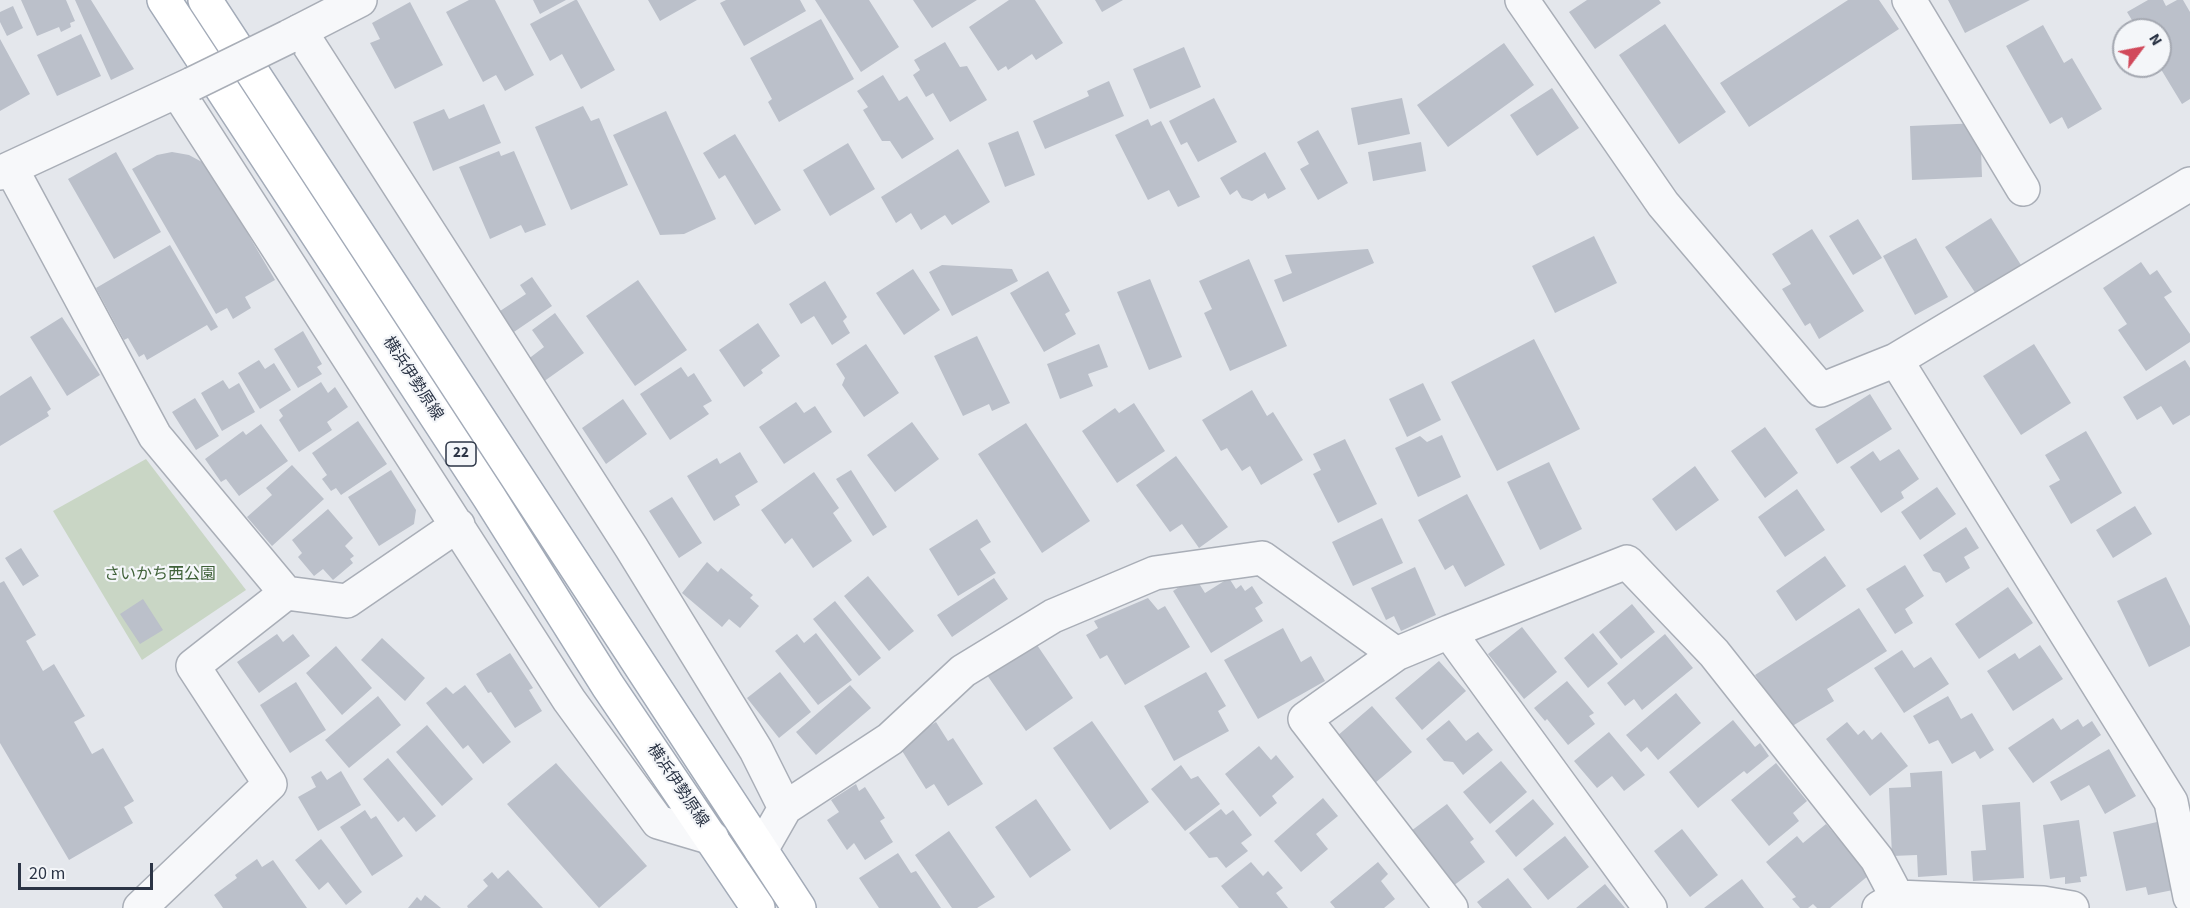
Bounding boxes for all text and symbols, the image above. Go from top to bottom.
north arrow [2112,18,2172,78]
text: N [2143,29,2168,50]
street label: 横浜伊勢原線 [378,334,446,424]
road number: 22 [446,442,476,466]
park label: さいかち西公園 [104,565,216,585]
street label: 横浜伊勢原線 [642,741,712,831]
scale bar [21,851,156,889]
text: 20 m [29,861,65,886]

